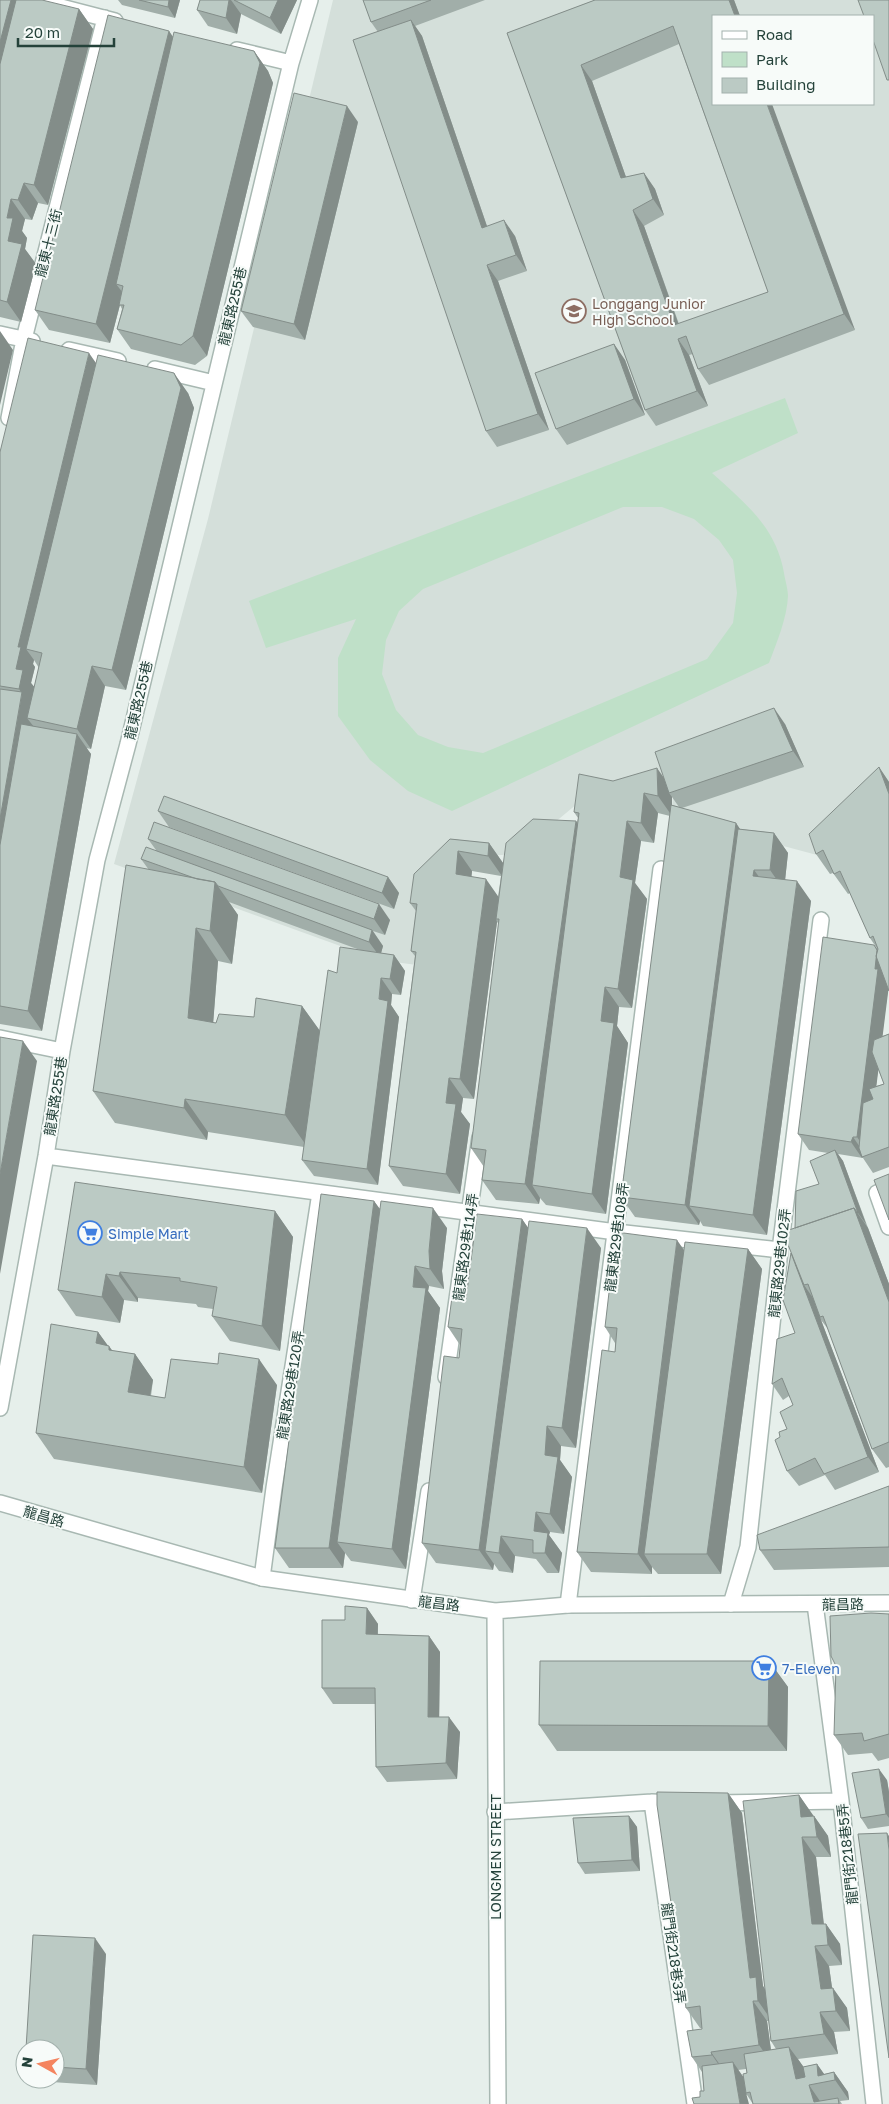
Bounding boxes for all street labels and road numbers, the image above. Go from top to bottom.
street label: 龍東十三街 [31,207,65,279]
street label: 龍東路255巷 [215,265,249,347]
street label: 龍東路255巷 [121,659,155,741]
street label: 龍東路255巷 [40,1055,70,1137]
street label: 龍東路29巷108弄 [601,1181,631,1293]
street label: 龍東路29巷114弄 [449,1192,481,1302]
street label: 龍東路29巷102弄 [765,1207,793,1319]
street label: 龍東路29巷120弄 [273,1329,307,1441]
street label: 龍昌路 [21,1502,67,1530]
street label: 龍昌路 [417,1592,461,1614]
street label: 龍昌路 [822,1595,864,1613]
street label: LONGMEN STREET [487,1794,504,1920]
street label: 龍門街218巷5弄 [833,1803,861,1905]
street label: 龍門街218巷3弄 [659,1901,689,2005]

